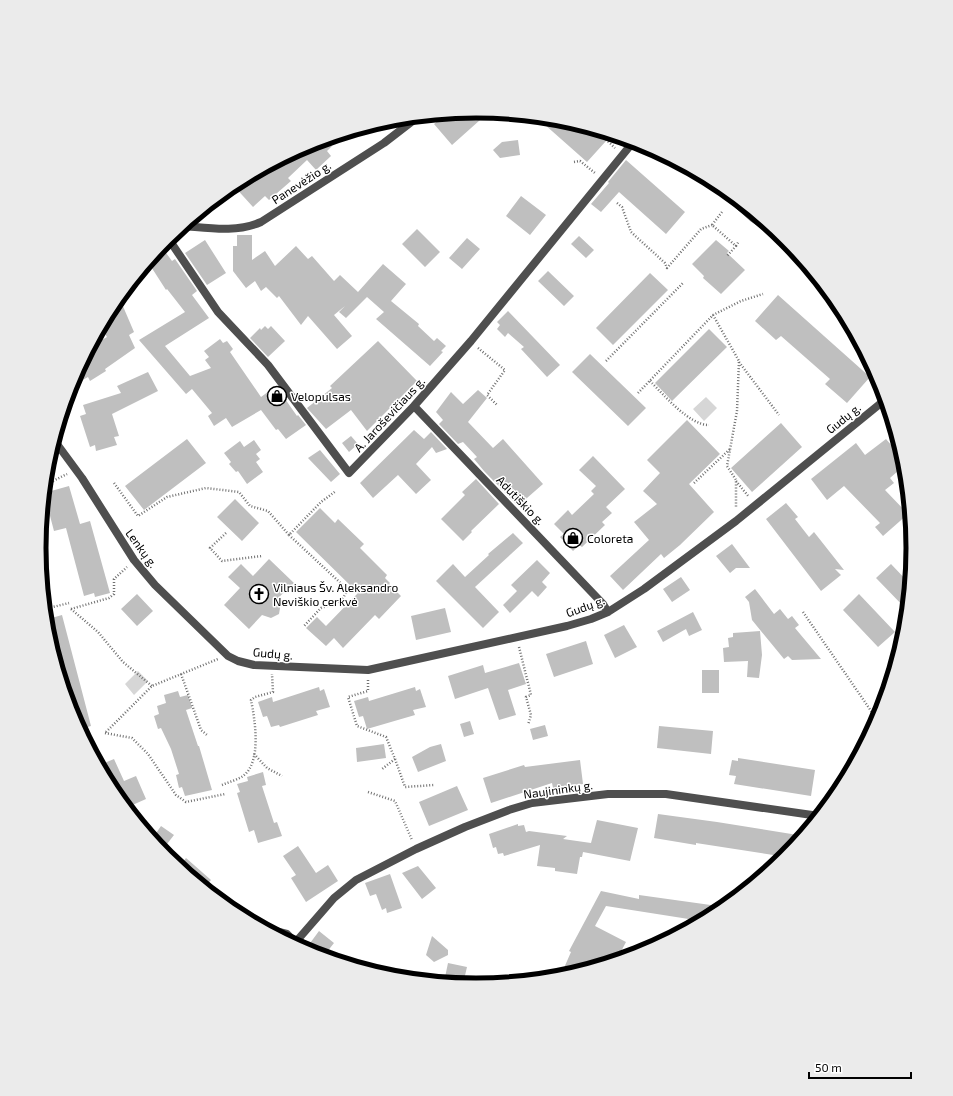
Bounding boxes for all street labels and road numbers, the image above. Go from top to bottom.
street label: Panevėžio g. [269,158,333,206]
street label: A. Jaroševičiaus g. [351,374,427,454]
street label: Gudų g. [823,400,863,436]
street label: Adutiškio g. [494,473,548,527]
street label: Lenkų g. [123,526,161,570]
street label: Gudų g. [564,593,606,619]
street label: Gudų g. [252,644,294,662]
street label: Naujininkų g. [522,777,594,802]

